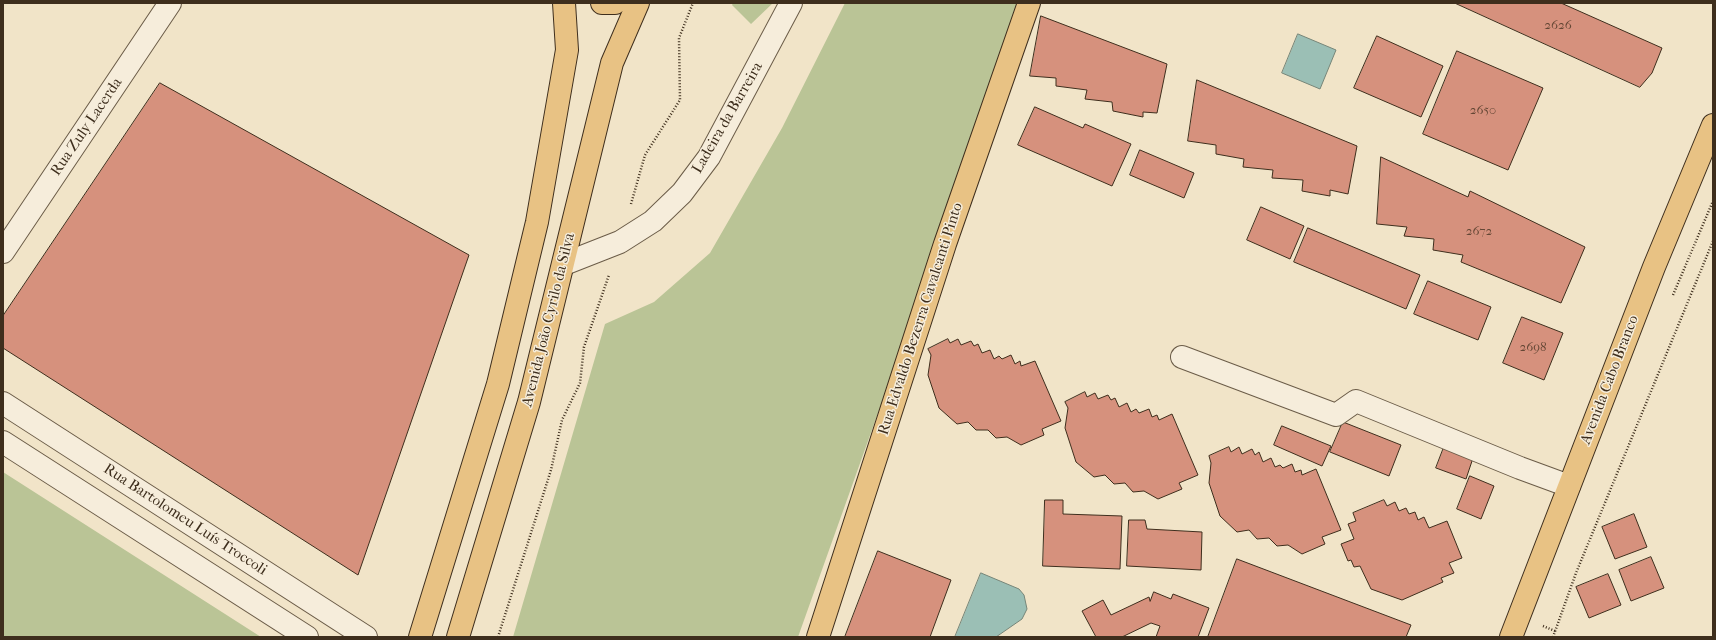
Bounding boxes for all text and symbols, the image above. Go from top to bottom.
house number: 2626 [1544,18,1572,34]
street label: Ladeira da Barreira [689,59,767,177]
street label: Rua Zuly Lacerda [48,75,126,179]
house number: 2650 [1470,103,1496,119]
street label: Rua Edvaldo Bezerra Cavalcanti Pinto [875,201,967,437]
house number: 2672 [1466,224,1492,240]
street label: Avenida João Cyrilo da Silva [519,231,579,409]
street label: Avenida Cabo Branco [1577,313,1643,447]
house number: 2698 [1519,340,1547,356]
street label: Rua Bartolomeu Luís Troccoli [100,460,270,580]

